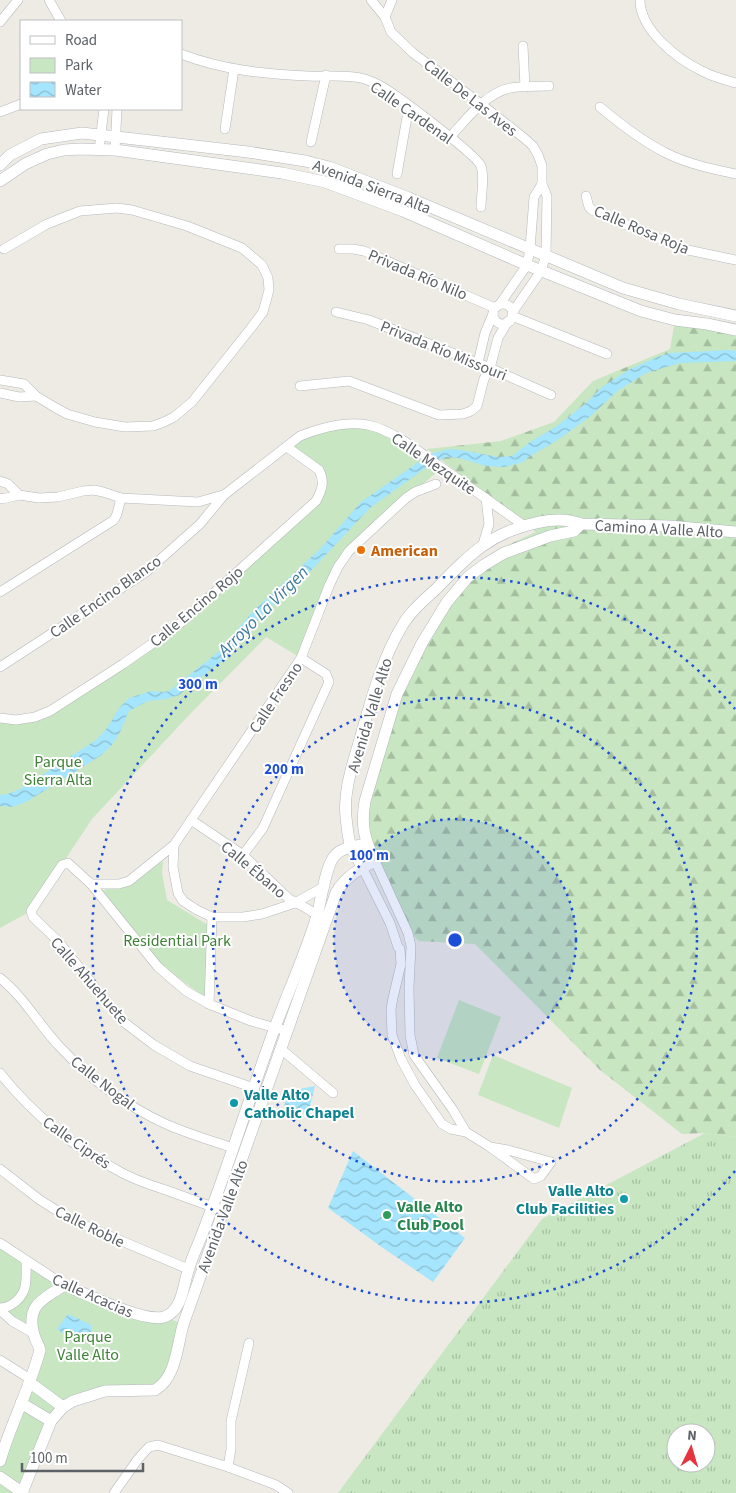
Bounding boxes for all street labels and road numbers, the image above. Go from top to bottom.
street label: Calle De Las Aves [419,54,522,142]
street label: Calle Cardenal [365,76,457,150]
street label: Avenida Sierra Alta [309,154,434,220]
street label: Calle Rosa Roja [591,200,693,260]
street label: Privada Río Nilo [365,244,471,306]
street label: Privada Río Missouri [377,316,510,386]
street label: Calle Mezquite [387,427,480,500]
street label: Camino A Valle Alto [594,515,724,543]
street label: Calle Encino Blanco [45,550,166,644]
street label: Calle Encino Rojo [145,561,248,652]
street label: Avenida Valle Alto [342,655,398,775]
street label: Calle Fresno [244,658,308,738]
street label: Calle Ébano [216,836,291,904]
street label: Calle Ahuehuete [45,932,133,1029]
street label: Calle Nogal [66,1051,139,1115]
street label: Calle Ciprés [38,1111,115,1175]
street label: Avenida Valle Alto [192,1157,254,1276]
street label: Calle Roble [51,1201,128,1253]
street label: Calle Acacias [49,1268,137,1324]

